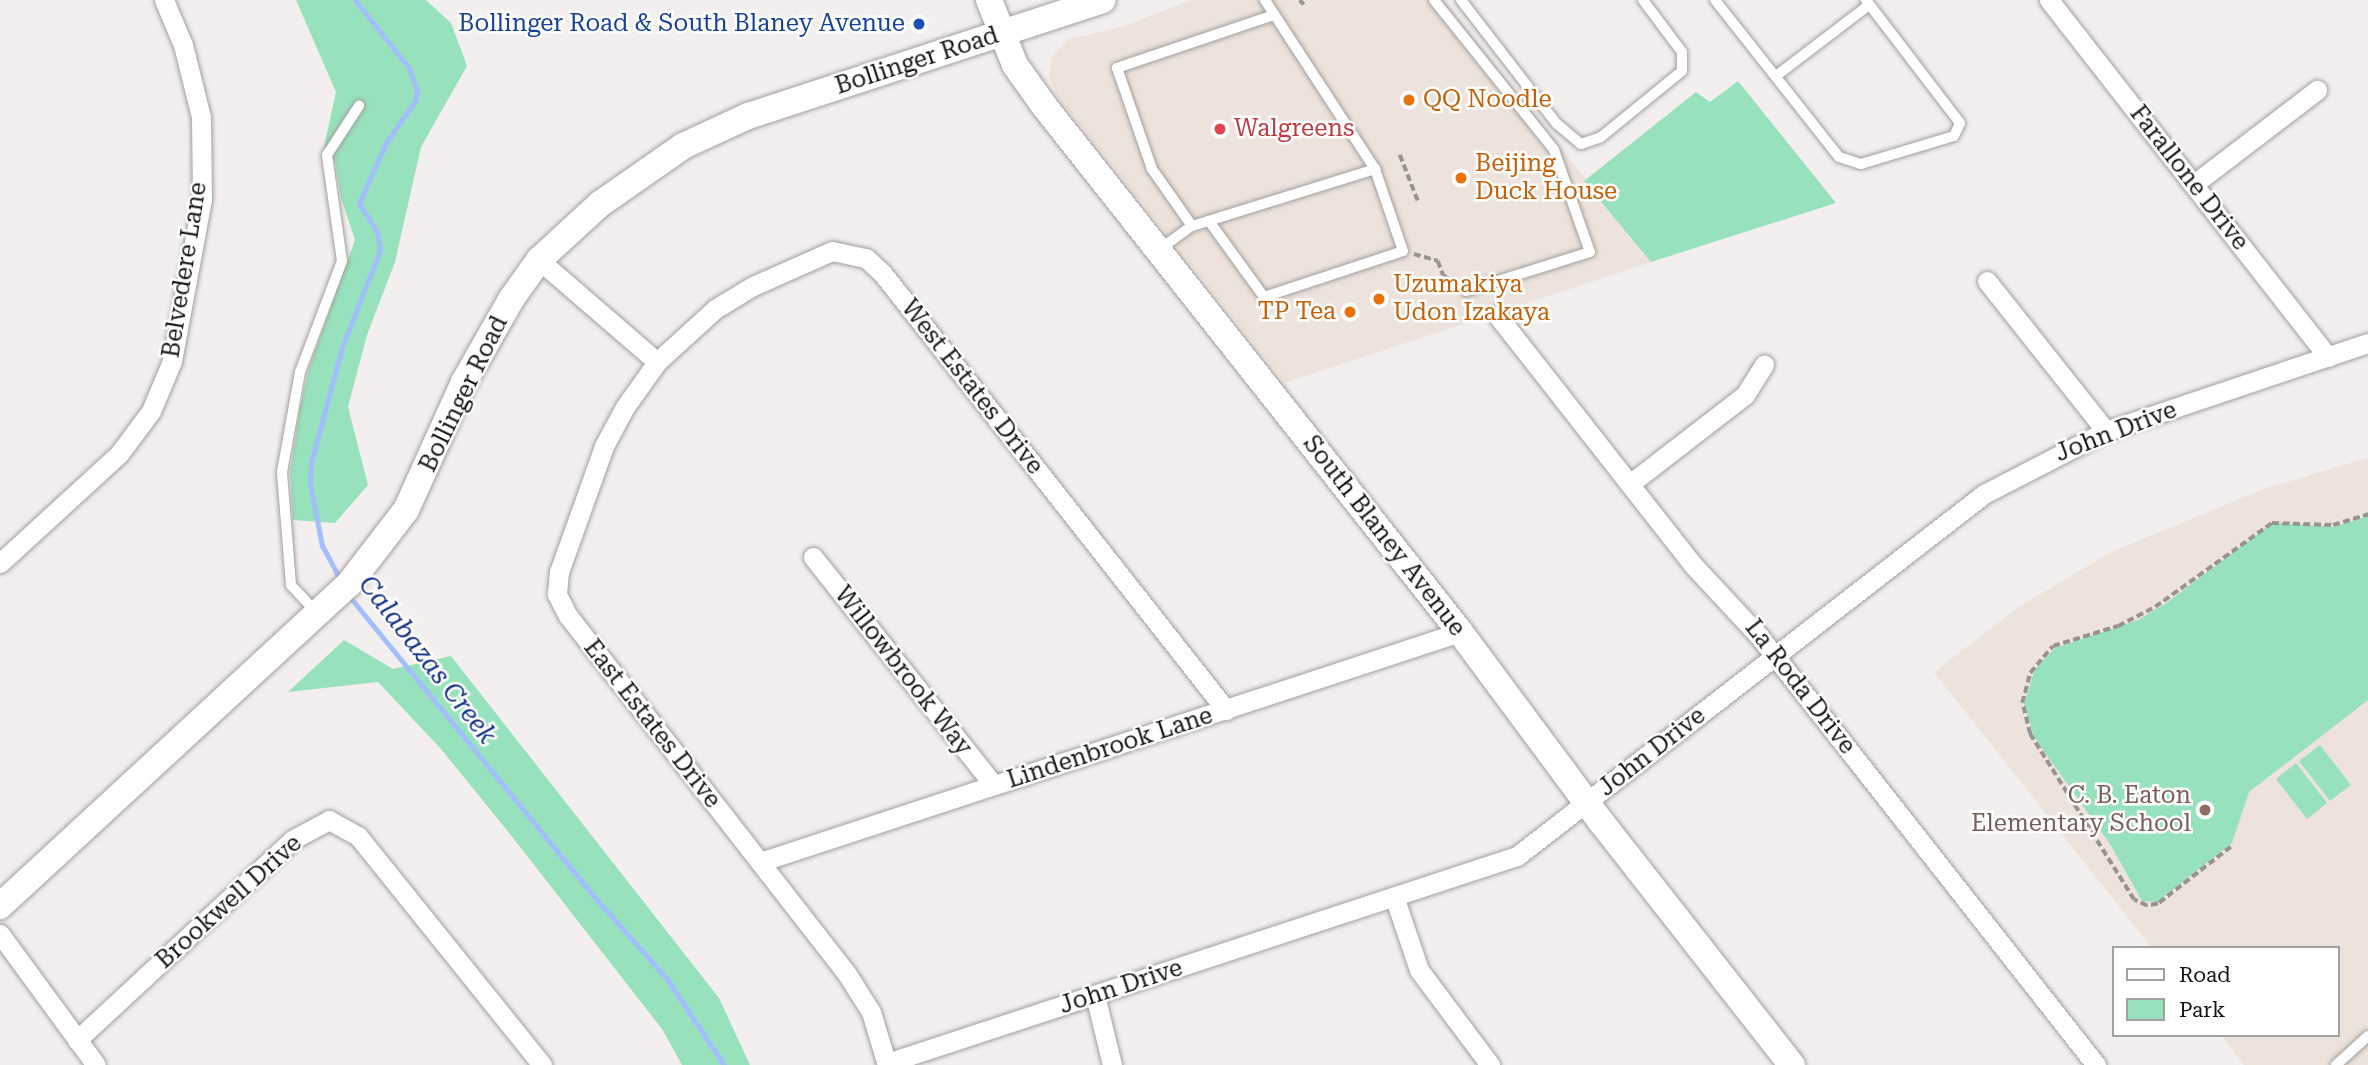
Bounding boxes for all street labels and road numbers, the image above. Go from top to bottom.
street label: Bollinger Road [832,21,1002,101]
street label: Farallone Drive [2124,100,2254,256]
street label: Belvedere Lane [157,180,213,360]
street label: West Estates Drive [895,294,1049,480]
street label: Bollinger Road [414,311,514,477]
street label: John Drive [2051,396,2181,468]
street label: South Blaney Avenue [1297,430,1471,642]
street label: Willowbrook Way [828,581,978,761]
street label: La Roda Drive [1739,614,1861,760]
street label: East Estates Drive [577,634,727,814]
street label: Lindenbrook Lane [1004,701,1216,795]
street label: John Drive [1593,701,1711,803]
street label: Brookwell Drive [150,829,308,975]
street label: John Drive [1056,954,1186,1020]

